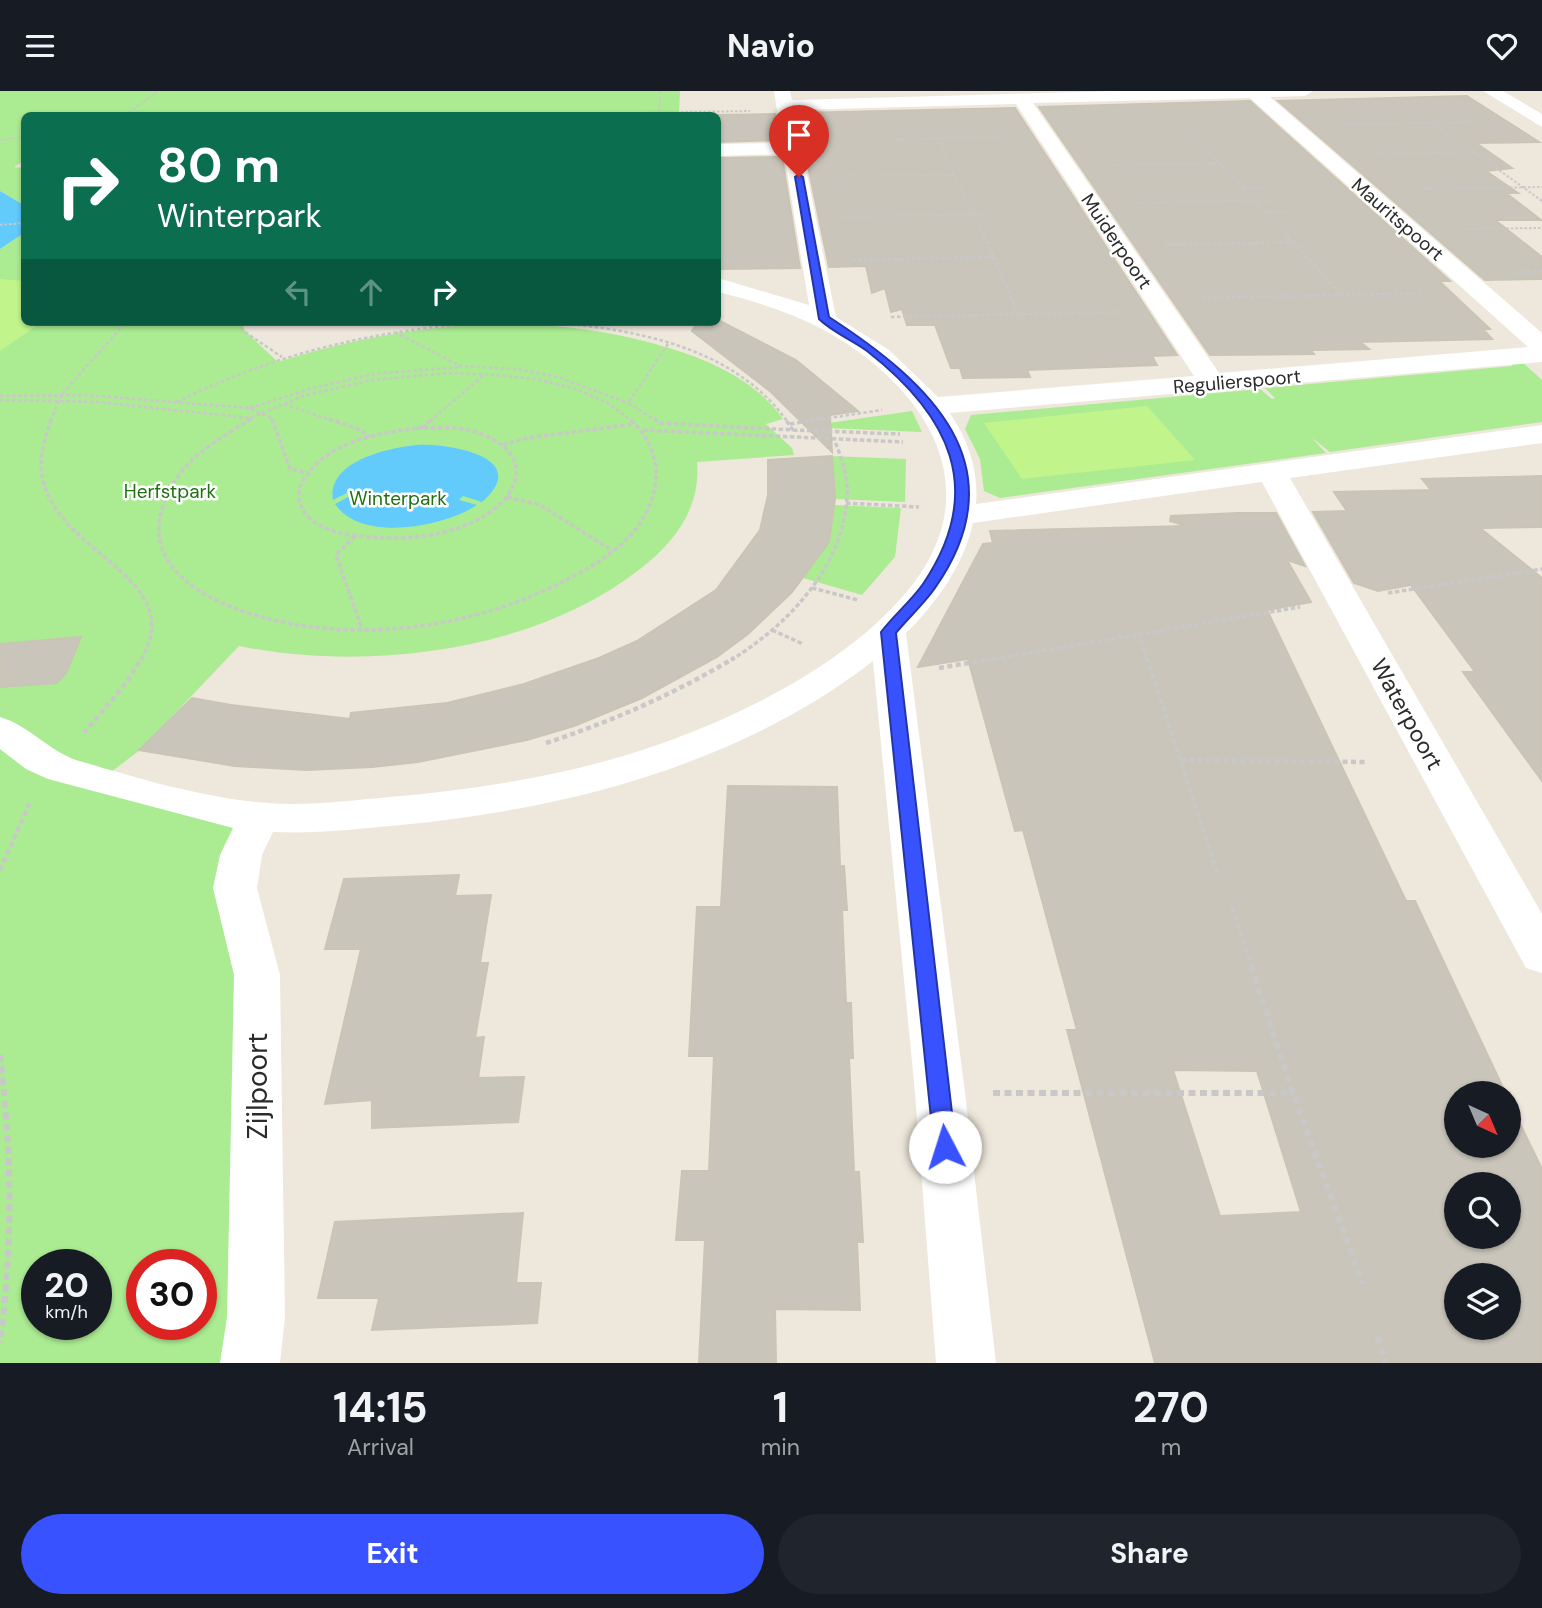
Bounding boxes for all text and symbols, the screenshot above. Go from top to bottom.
text: Navio [727,25,815,67]
icon: menu [21,27,59,65]
icon: heart [1483,27,1521,65]
pin [769,105,829,177]
icon: arrive [780,116,818,154]
text: 80 m [157,133,280,197]
icon: right [42,140,133,231]
street label: Mauritspoort [1346,172,1449,266]
street label: Muiderpoort [1075,189,1158,294]
text: Winterpark [157,195,322,237]
icon: left [279,273,317,311]
icon: ahead [352,273,390,311]
icon: right [425,273,463,311]
street label: Regulierspoort [1172,363,1302,400]
park label: Herfstpark [124,479,217,504]
park label: Winterpark [349,486,447,511]
street label: Waterpoort [1364,653,1450,775]
street label: Zijlpoort [239,1033,276,1140]
north arrow [1444,1081,1521,1159]
map controls [1444,1081,1521,1340]
position arrow [908,1110,982,1184]
button: search [1444,1172,1521,1249]
speed limit sign: 30 [126,1249,217,1340]
text: 20 [44,1262,89,1308]
button: layers [1444,1263,1521,1340]
text: km/h [45,1300,88,1324]
text: 14:15 [333,1380,428,1435]
text: 1 [773,1380,788,1435]
text: 270 [1133,1380,1209,1435]
text: Arrival [347,1432,414,1462]
text: min [761,1432,800,1462]
text: m [1161,1432,1181,1462]
button: Exit [21,1514,764,1594]
button: Share [778,1514,1521,1594]

